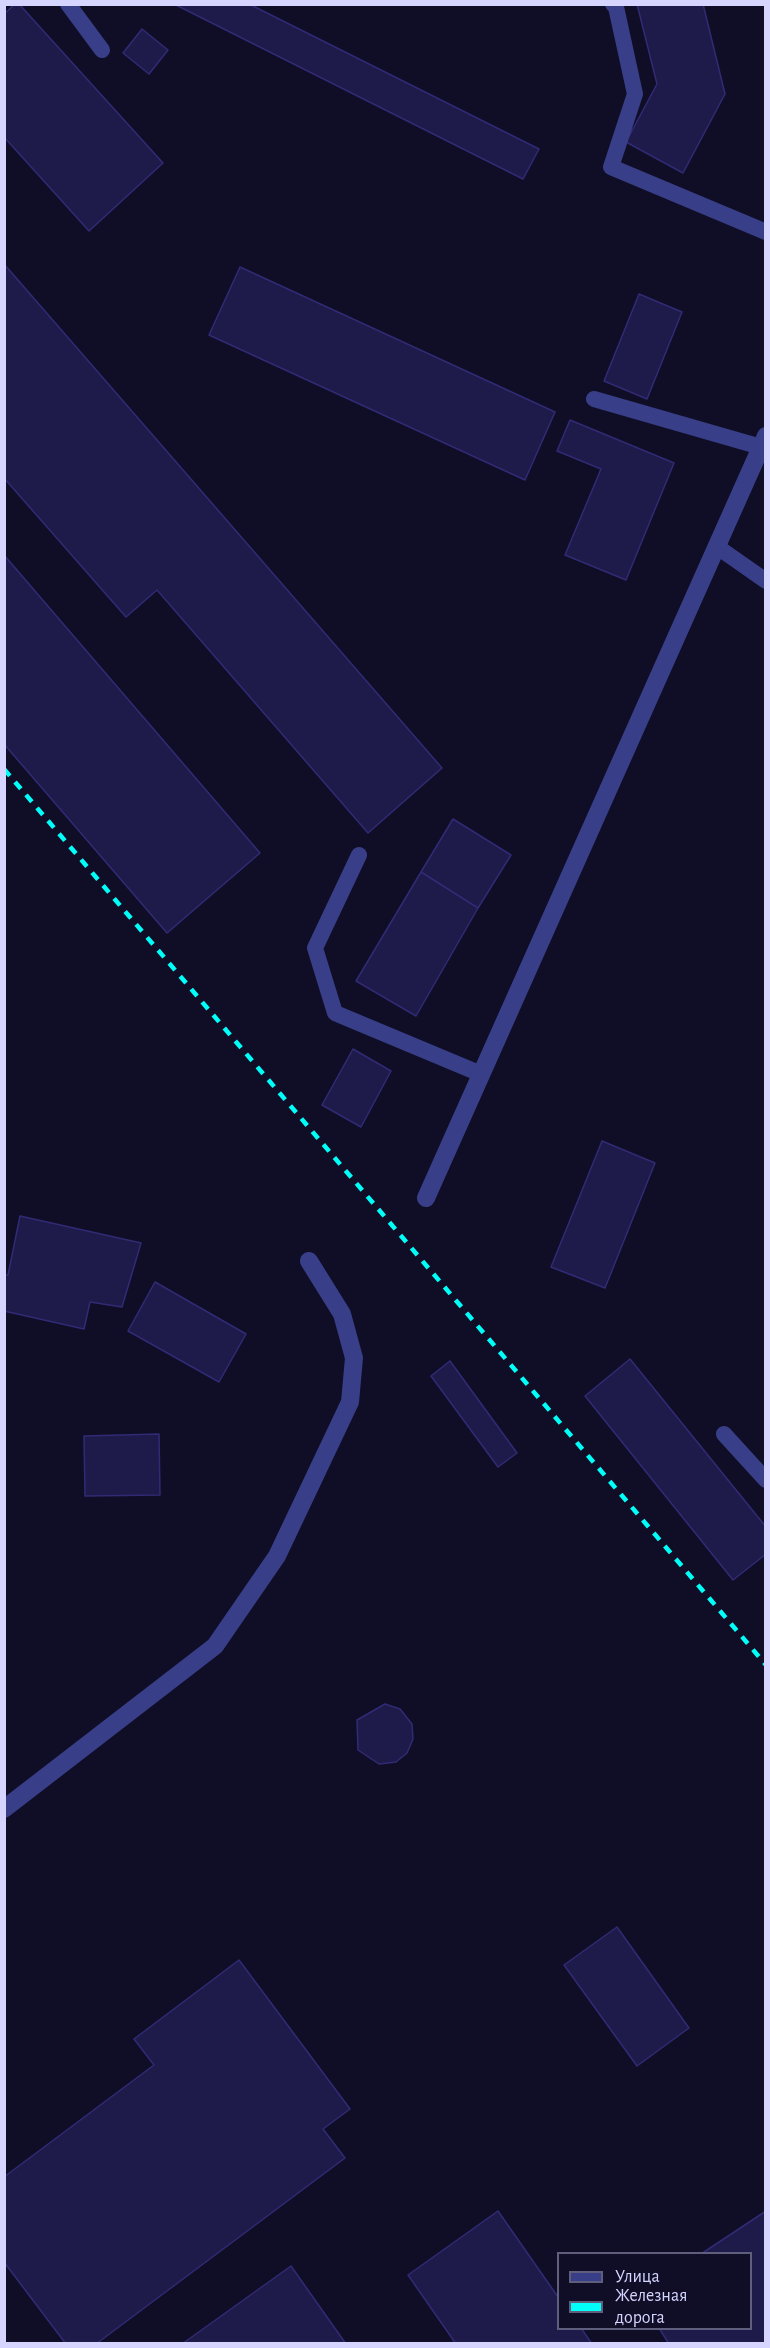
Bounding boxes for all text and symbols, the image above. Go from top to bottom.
legend [557,2252,752,2330]
text: Улица [615,2268,660,2286]
text: Железная дорога [615,2287,687,2327]

